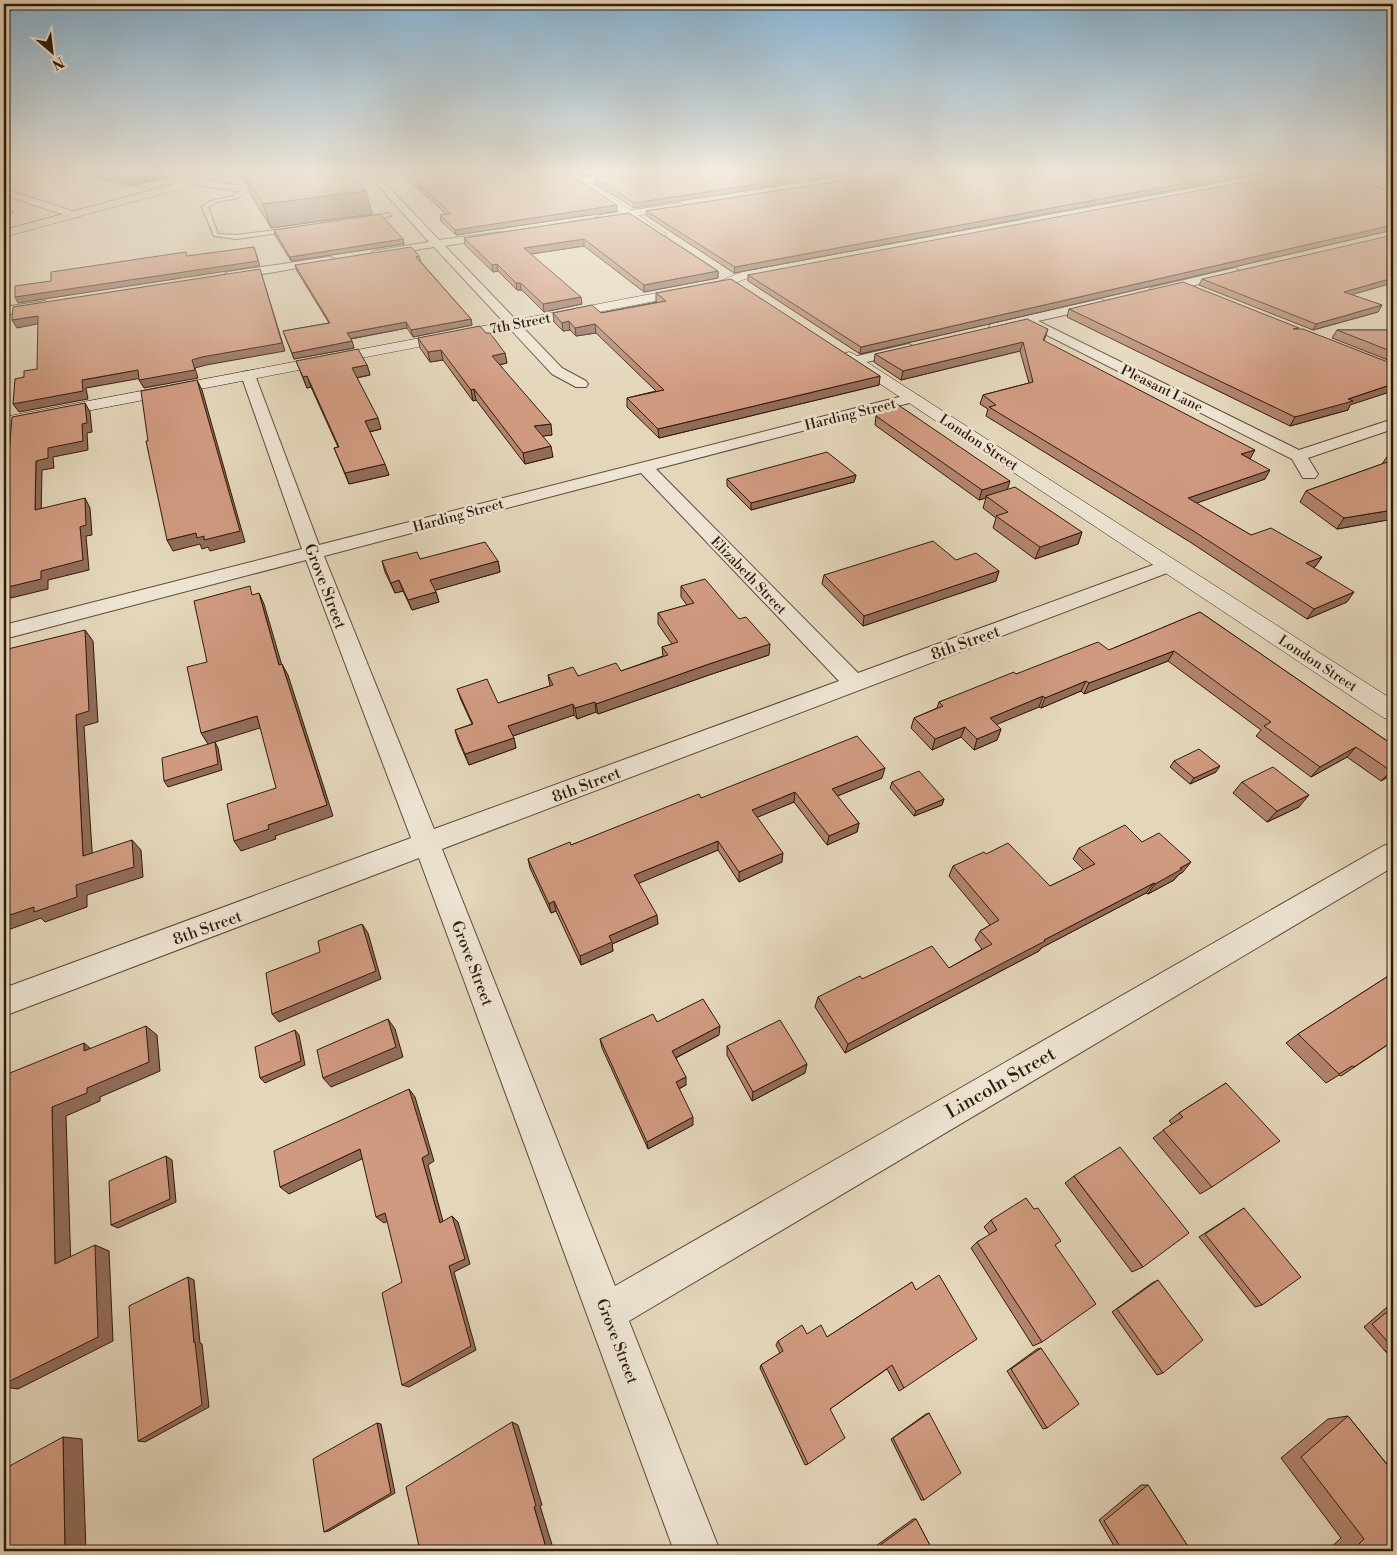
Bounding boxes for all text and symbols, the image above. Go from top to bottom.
north arrow [28,28,78,78]
text: N [49,52,67,73]
street label: 7th Street [488,309,552,339]
street label: Pleasant Lane [1118,361,1206,417]
street label: Harding Street [803,395,898,435]
street label: London Street [936,411,1021,475]
street label: Harding Street [411,495,506,537]
street label: Elizabeth Street [706,533,790,619]
street label: Grove Street [300,541,351,632]
street label: 8th Street [928,621,1003,665]
street label: London Street [1275,632,1360,696]
street label: 8th Street [549,763,624,807]
street label: 8th Street [170,906,245,950]
street label: Grove Street [447,918,498,1009]
street label: Lincoln Street [941,1042,1060,1124]
street label: Grove Street [592,1296,643,1387]

